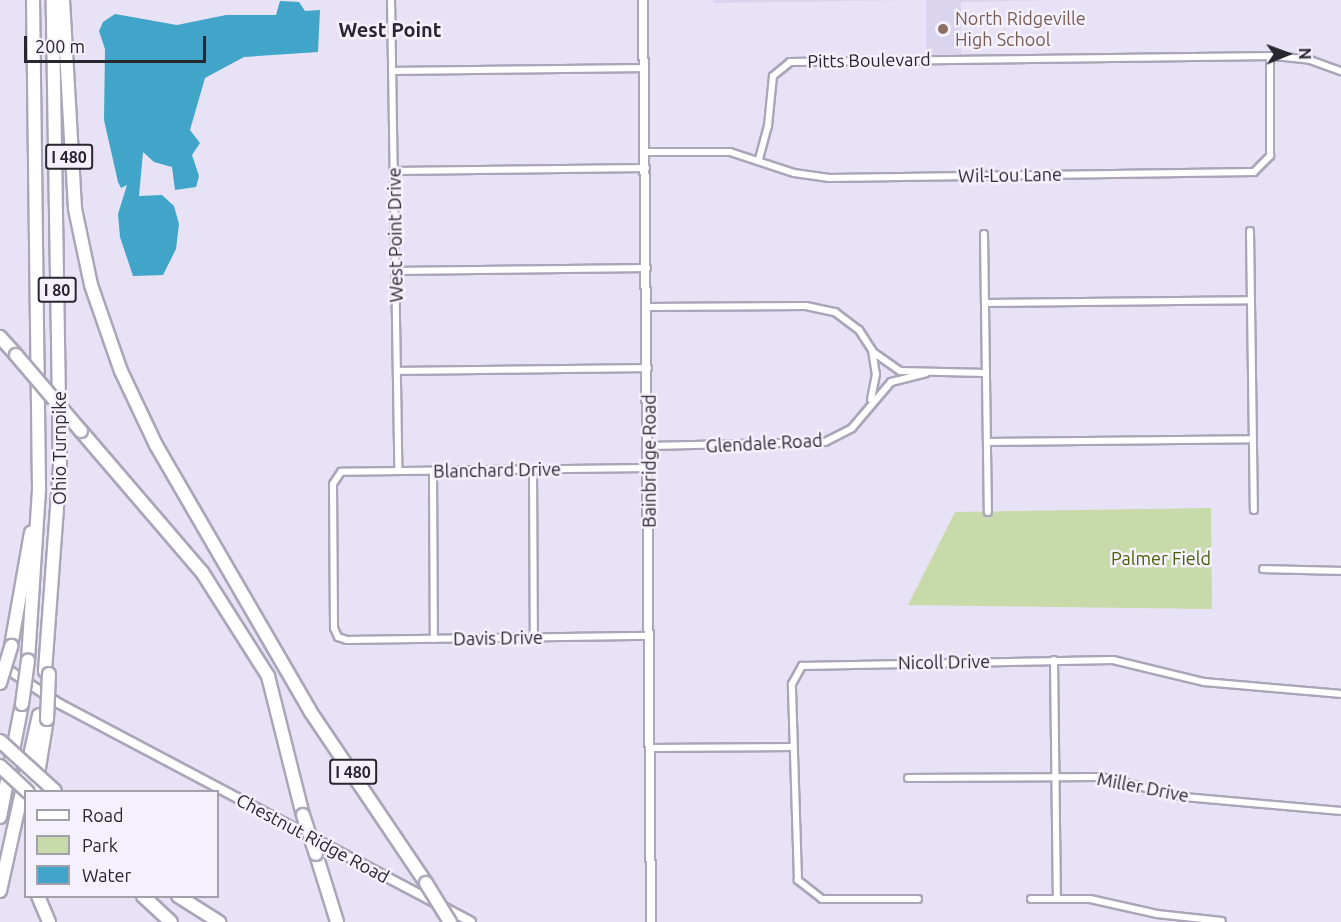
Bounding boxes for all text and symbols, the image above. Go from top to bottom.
place label: North Ridgeville High School [955,8,1086,50]
district label: West Point [339,17,441,41]
marker: North Ridgeville High School [936,22,950,36]
scale bar [27,24,208,62]
north arrow [1257,24,1317,84]
text: 200 m [35,36,85,56]
street label: Pitts Boulevard [807,48,931,72]
text: N [1296,48,1314,60]
road number: I 480 [45,144,93,170]
street label: Wil-Lou Lane [958,163,1062,187]
street label: West Point Drive [383,167,407,303]
road number: I 80 [38,277,76,303]
street label: Ohio Turnpike [48,391,70,505]
street label: Bainbridge Road [638,394,660,528]
street label: Glendale Road [705,429,823,457]
street label: Blanchard Drive [433,458,561,482]
park label: Palmer Field [1111,547,1211,569]
street label: Davis Drive [453,626,543,650]
street label: Nicoll Drive [898,650,990,674]
road number: I 480 [329,759,377,785]
street label: Miller Drive [1095,768,1191,806]
street label: Chestnut Ridge Road [233,789,393,887]
legend [24,790,219,898]
text: Road [82,805,124,825]
text: Park [82,835,118,855]
text: Water [82,865,131,885]

